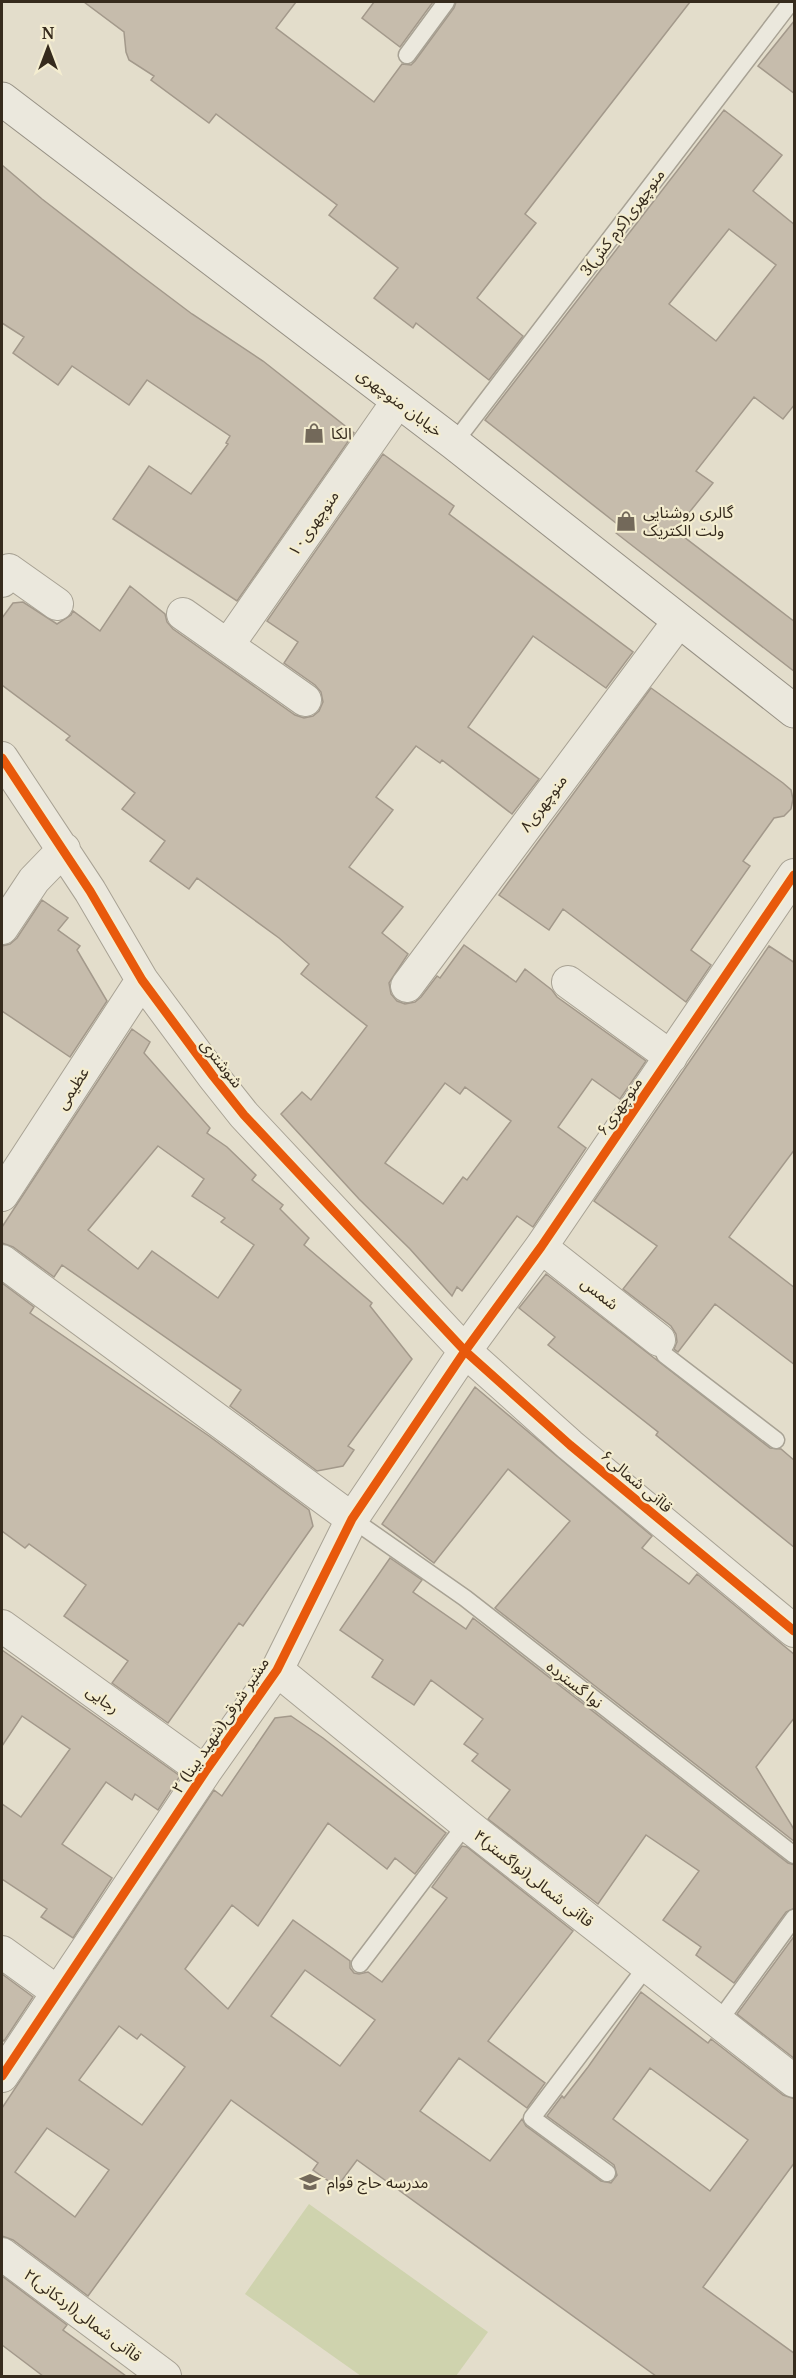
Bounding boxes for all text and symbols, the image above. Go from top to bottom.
north arrow [18,18,78,78]
text: N [42,22,55,44]
street label: 3منوچهری(کرم کش) [575,164,671,281]
street label: خیابان منوچهری [353,363,447,441]
shop icon: الکا [302,421,326,445]
place label: الکا [331,422,352,444]
street label: منوچهری۱۰ [282,486,344,560]
place label: گالری روشنایی ولت الکتریک [643,501,734,541]
shop icon: گالری روشنایی ولت الکتریک [614,509,638,533]
street label: منوچهری۸ [514,770,572,836]
street label: شوشتری [196,1034,248,1092]
street label: عظیمی [50,1063,94,1113]
street label: منوچهری۶ [591,1072,647,1140]
street label: شمس [577,1271,623,1315]
street label: قاآنی شمالی۶ [596,1444,678,1518]
street label: ۲ مشیر شرقی(شهید بینا) [166,1653,274,1797]
street label: نوا گسترده [542,1655,608,1713]
street label: رجایی [82,1680,124,1718]
street label: ۴قاآنی شمالی(نواگستر) [469,1824,599,1932]
school or university icon: مدرسه حاج قوام [298,2170,322,2194]
place label: مدرسه حاج قوام [327,2171,429,2195]
street label: ۲قاآنی شمالی(اردکانی) [19,2263,147,2367]

